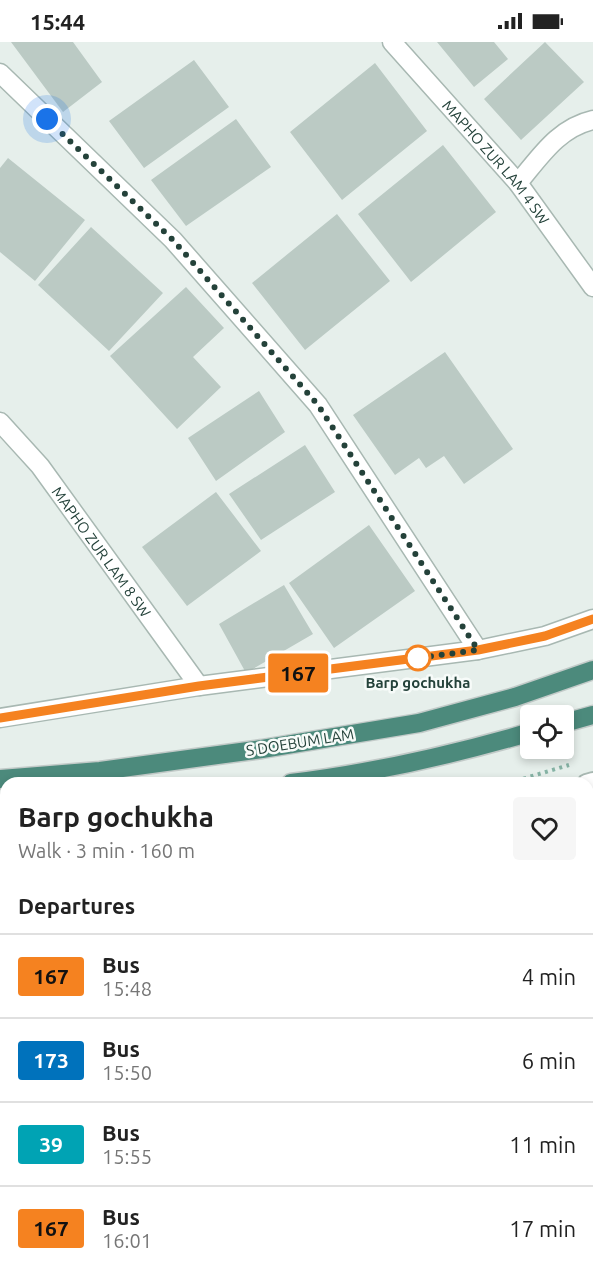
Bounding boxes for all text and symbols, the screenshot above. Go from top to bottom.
text: 15:44 [30,9,85,34]
street label: MAPHO ZUR LAM 4 SW [439,96,553,227]
your location [32,104,62,134]
street label: MAPHO ZUR LAM 8 SW [49,483,155,620]
marker: Barp gochukha [405,645,431,671]
line badge: 167 [264,654,332,692]
text: 167 [280,661,316,685]
place label: Barp gochukha [366,674,470,691]
map controls [520,705,574,759]
button: locate [520,705,574,759]
street label: S DOEBUM LAM [245,725,355,759]
button: heart [513,797,576,860]
text: Barp gochukha [18,801,214,832]
text: Walk · 3 min · 160 m [18,839,195,862]
text: Departures [18,893,135,918]
text: Bus [102,952,140,977]
text: 167 [33,964,69,988]
text: 4 min [522,964,576,989]
text: 15:48 [102,977,152,1000]
text: Bus [102,1036,140,1061]
text: 173 [33,1048,69,1072]
text: 6 min [522,1048,576,1073]
text: 15:50 [102,1061,152,1084]
text: Bus [102,1120,140,1145]
text: 39 [39,1132,63,1156]
text: 11 min [509,1132,576,1157]
text: 15:55 [102,1145,152,1168]
text: Bus [102,1204,140,1229]
text: 167 [33,1216,69,1240]
text: 17 min [509,1216,576,1241]
text: 16:01 [102,1229,152,1252]

